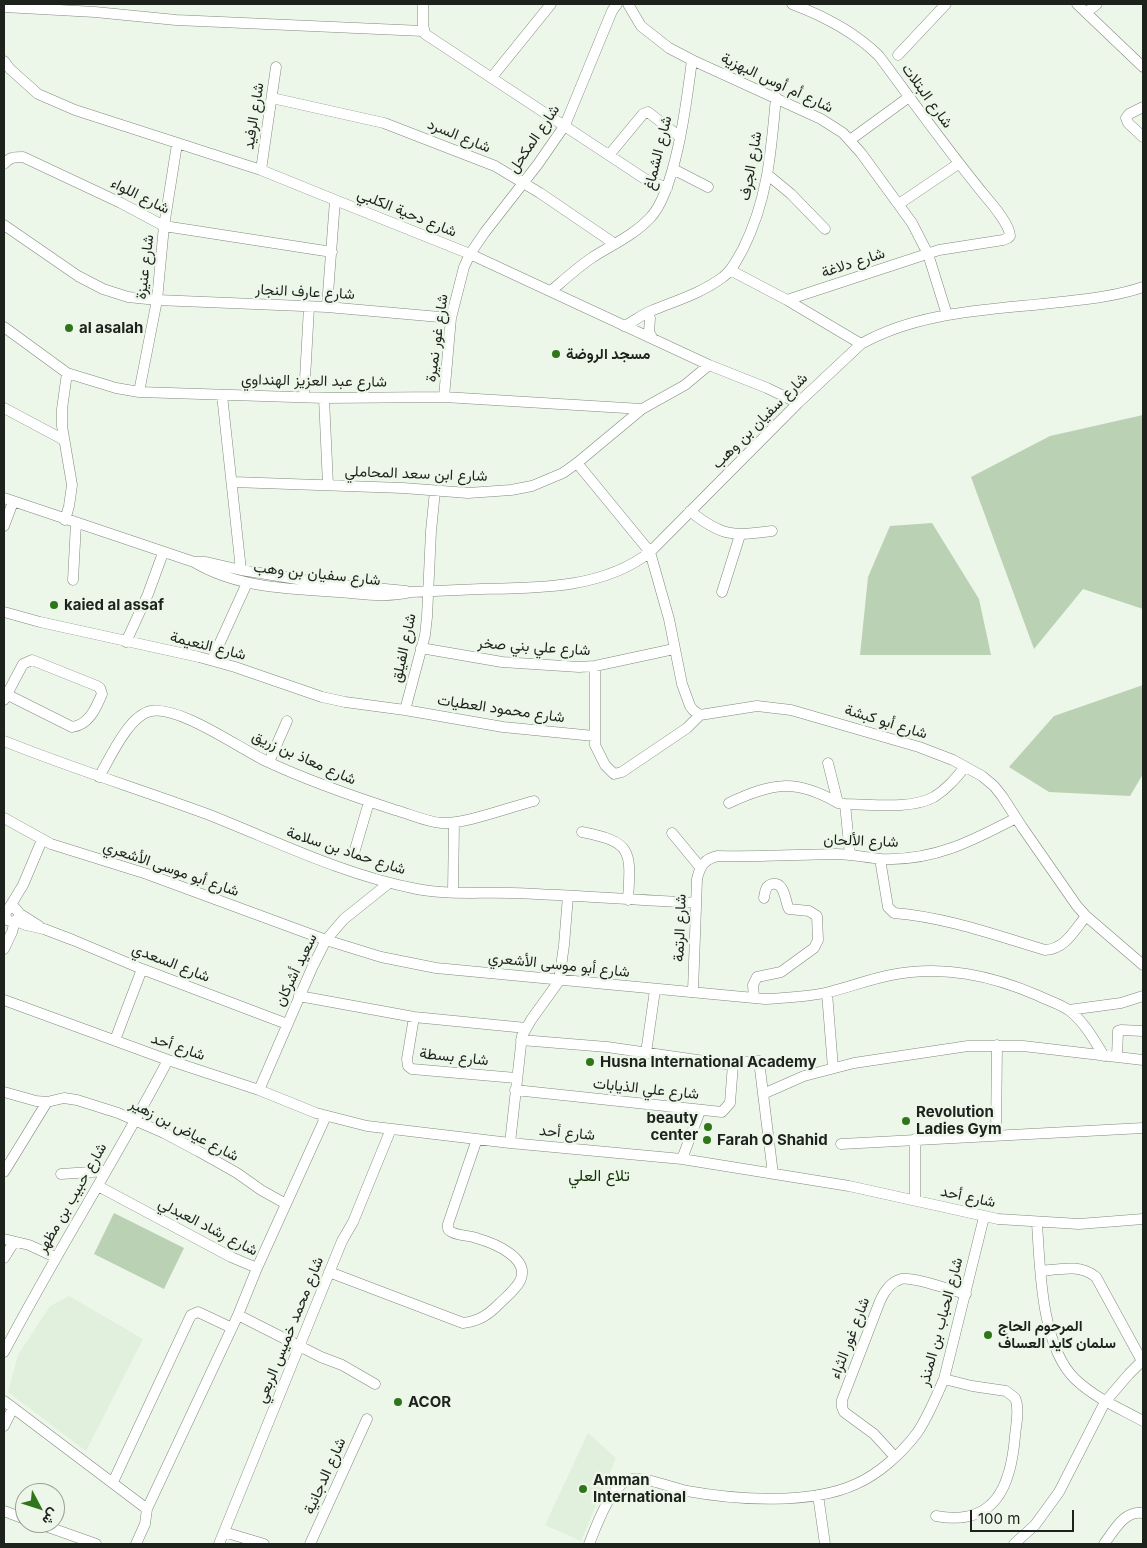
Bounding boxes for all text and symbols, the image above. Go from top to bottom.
street label: شارع أم أوس البهزية [718,49,836,117]
street label: شارع البتلات [898,60,956,132]
street label: شارع الرفيد [240,81,268,151]
street label: شارع المكحل [505,101,563,177]
street label: شارع الشماغ [640,114,676,192]
street label: شارع السرد [425,115,493,157]
street label: شارع الجرف [736,130,766,202]
street label: شارع اللواء [108,174,172,218]
street label: شارع دحية الكلبي [355,185,459,241]
street label: شارع عنيزة [132,234,158,300]
street label: شارع دلاغة [819,244,887,282]
street label: شارع عارف النجار [255,280,355,304]
street label: شارع غور نميرة [422,293,452,383]
place label: al asalah [79,319,143,337]
marker: al asalah [63,322,75,334]
place label: مسجد الروضة [566,345,650,363]
marker: مسجد الروضة [550,348,562,360]
street label: شارع سفيان بن وهب [708,369,812,473]
street label: شارع عبد العزيز الهنداوي [241,371,387,391]
street label: شارع ابن سعد المحاملي [344,463,488,485]
street label: شارع سفيان بن وهب [252,558,382,590]
place label: kaied al assaf [64,596,164,614]
marker: kaied al assaf [48,599,60,611]
street label: شارع الفيلق [388,612,420,684]
street label: شارع النعيمة [168,628,248,664]
street label: شارع علي بني صخر [477,634,591,660]
street label: شارع محمود العطيات [436,691,566,727]
street label: شارع أبو كبشة [842,701,930,743]
street label: شارع معاذ بن زريق [249,727,359,789]
street label: شارع حماد بن سلامة [284,823,408,879]
street label: شارع الألحان [823,831,899,851]
street label: شارع أبو موسى الأشعري [101,837,241,901]
street label: شارع الرتمة [670,894,690,962]
street label: سعيد أشركان [271,931,321,1009]
street label: شارع السعدي [130,940,212,986]
street label: شارع أبو موسى الأشعري [487,949,631,981]
street label: شارع أحد [149,1029,207,1065]
street label: شارع بسطة [419,1044,489,1070]
place label: Husna International Academy [600,1053,816,1071]
marker: Husna International Academy [584,1056,596,1068]
street label: شارع علي الذيابات [592,1074,700,1104]
street label: شارع عياض بن زهير [126,1095,242,1165]
place label: Revolution Ladies Gym [916,1103,1002,1138]
place label: beauty center [647,1109,698,1144]
marker: Revolution Ladies Gym [900,1115,912,1127]
marker: beauty center [702,1121,714,1133]
street label: شارع أحد [538,1122,596,1144]
place label: Farah O Shahid [717,1131,828,1149]
marker: Farah O Shahid [701,1134,713,1146]
street label: شارع حبيب بن مظهر [33,1140,111,1256]
district label: تلاع العلي [568,1166,630,1186]
street label: شارع أحد [939,1182,997,1212]
street label: شارع رشاد العبدلي [155,1194,261,1260]
street label: شارع محمد خميس الربعي [252,1254,328,1406]
street label: شارع الحباب بن المنذر [915,1255,967,1389]
street label: شارع غور الثراء [826,1295,874,1381]
place label: المرحوم الحاج سلمان كايد العساف [998,1317,1116,1352]
marker: المرحوم الحاج سلمان كايد العساف [982,1329,994,1341]
place label: ACOR [408,1393,451,1411]
marker: ACOR [392,1396,404,1408]
street label: شارع الدجانية [300,1435,350,1517]
place label: Amman International [593,1471,686,1506]
north arrow [15,1483,65,1533]
marker: Amman International [577,1483,589,1495]
scale bar [972,1500,1076,1532]
text: ش [39,1505,63,1529]
text: 100 m [978,1509,1020,1528]

